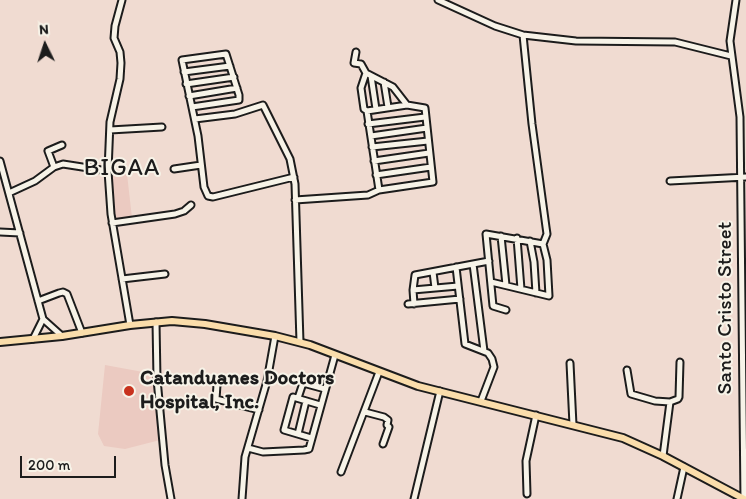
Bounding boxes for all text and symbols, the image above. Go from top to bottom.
north arrow [20,20,70,70]
text: N [39,21,49,38]
district label: BIGAA [83,155,161,183]
street label: Santo Cristo Street [713,221,739,395]
place label: Catanduanes Doctors Hospital, Inc. [140,366,334,416]
marker: Catanduanes Doctors Hospital, Inc. [122,384,136,398]
scale bar [22,446,119,478]
text: 200 m [28,456,70,474]

